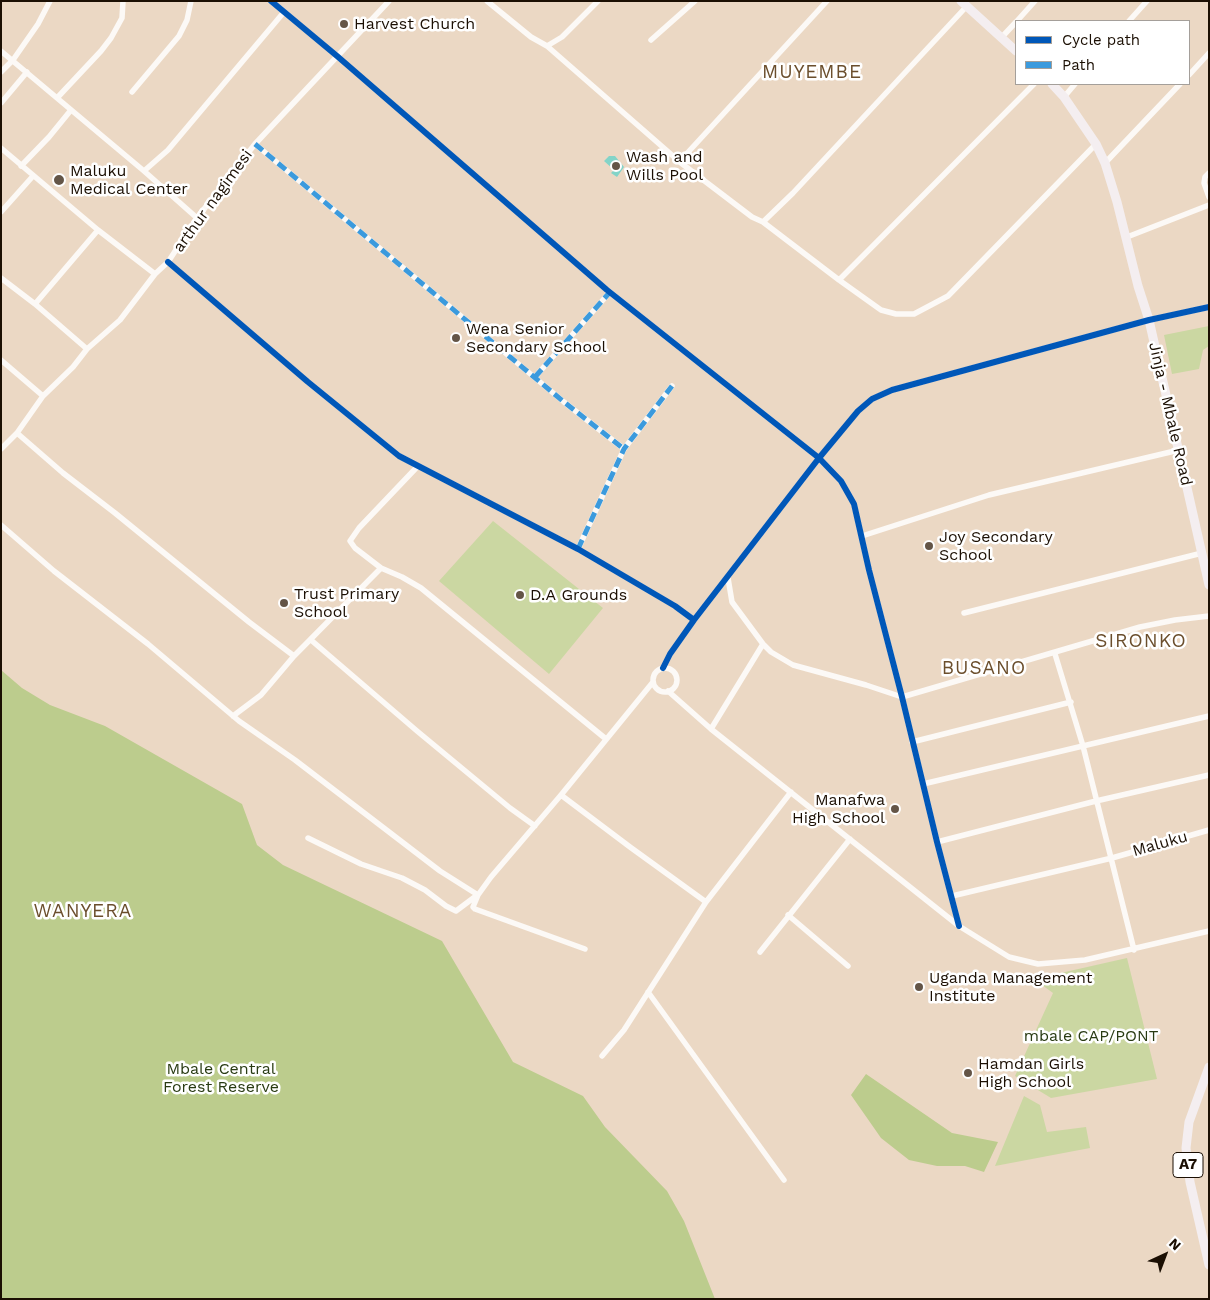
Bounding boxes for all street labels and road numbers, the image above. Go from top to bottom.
street label: arthur nagimesi [169,146,257,256]
street label: Jinja - Mbale Road [1144,340,1196,488]
street label: Maluku [1130,827,1190,861]
road number: A7 [1173,1152,1203,1178]

